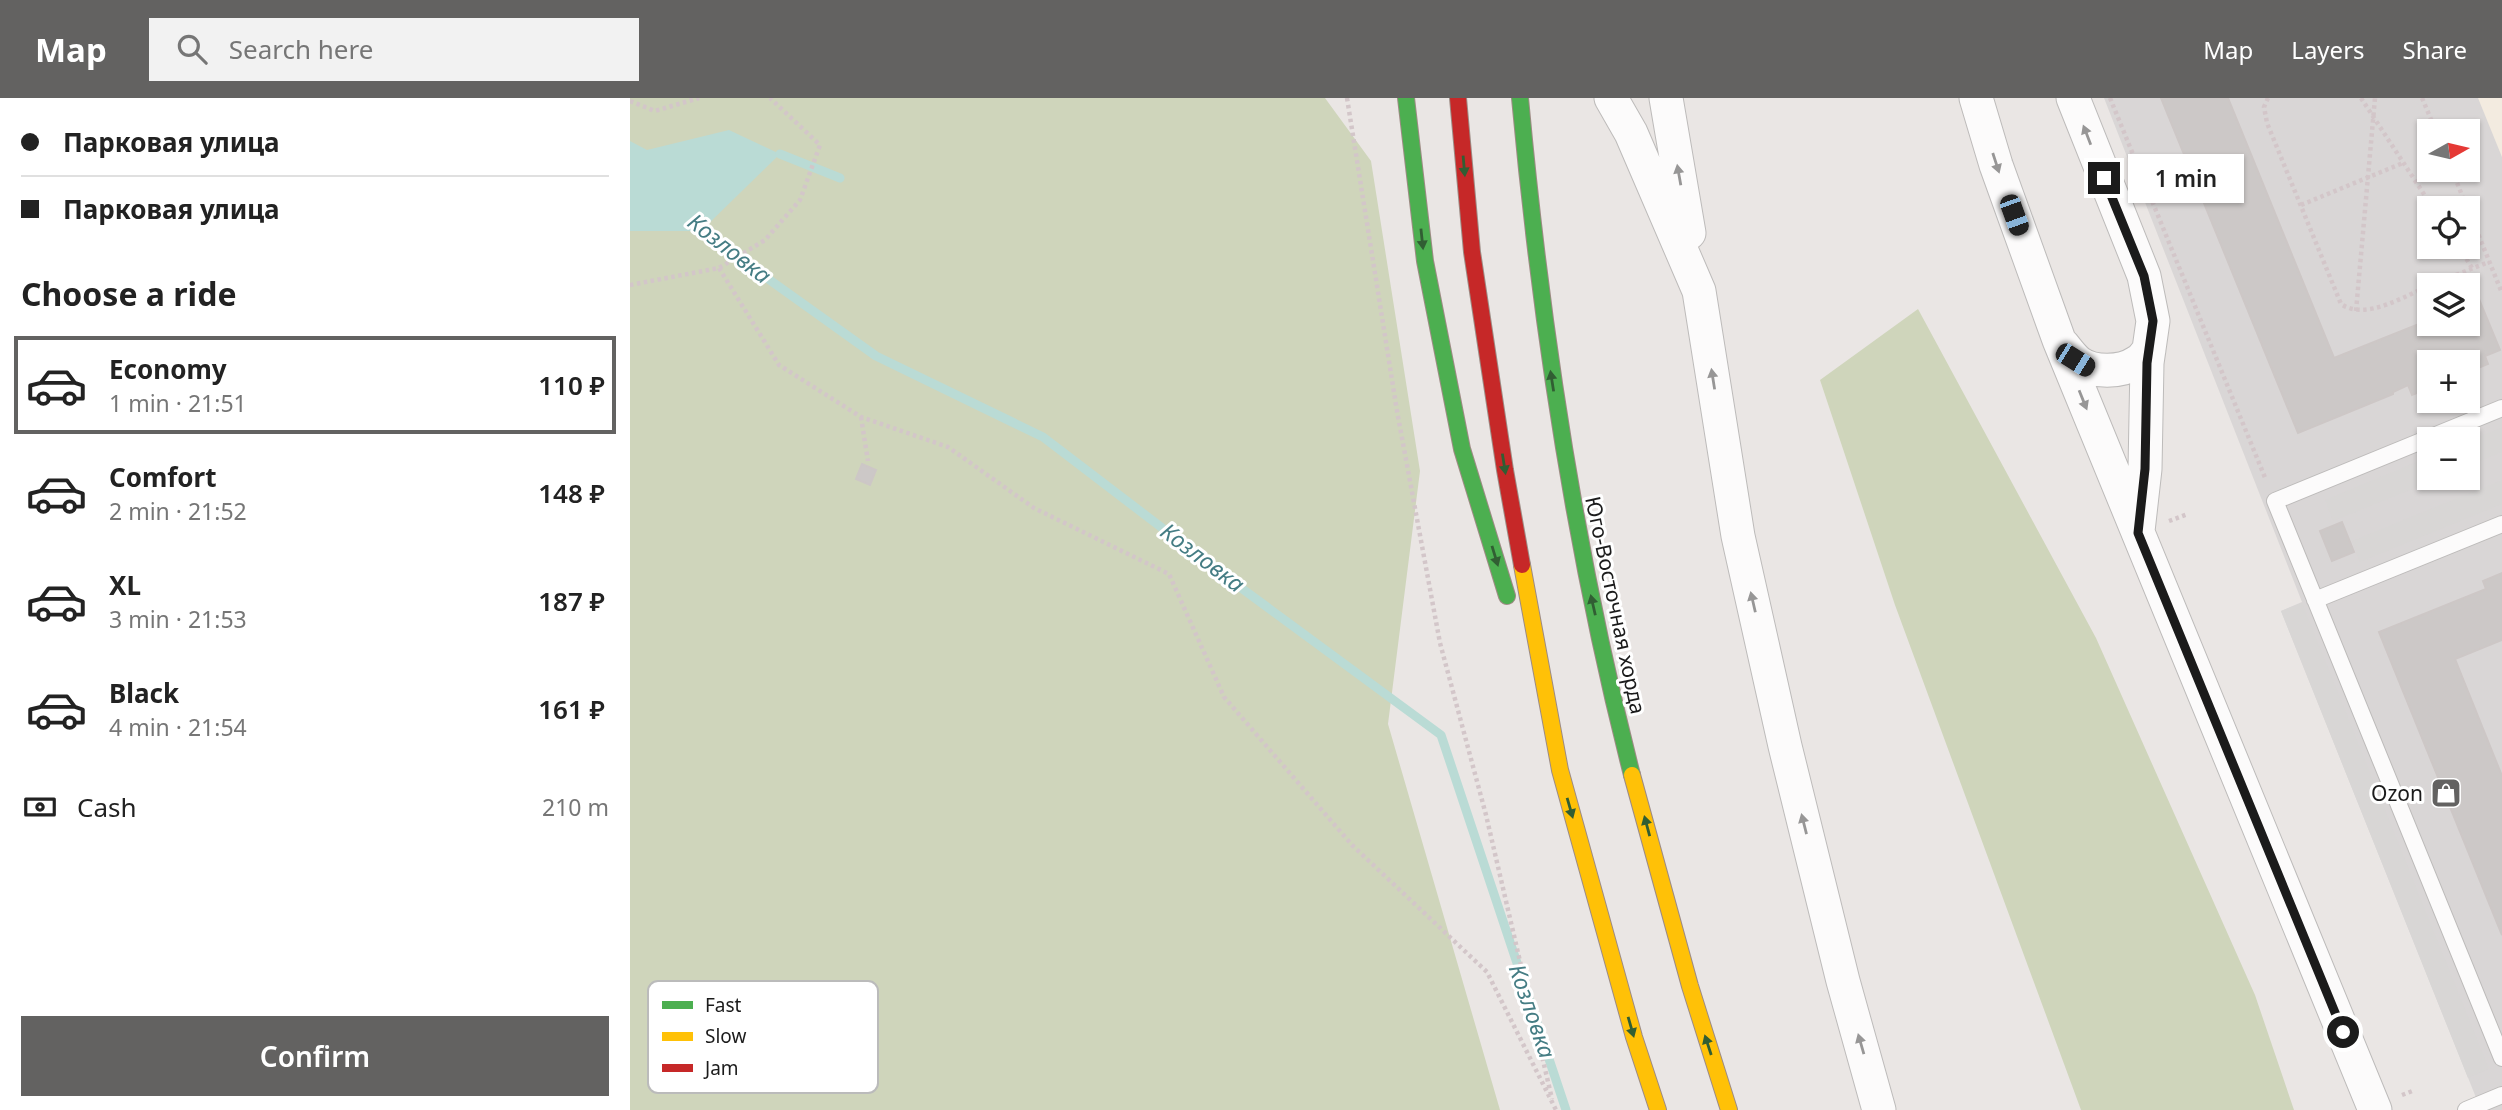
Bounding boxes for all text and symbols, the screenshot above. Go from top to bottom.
search box [149,18,639,81]
text: Map [35,27,107,72]
icon: search [173,30,211,68]
text: Search here [229,31,373,67]
text: Map [2203,33,2253,66]
text: Layers [2291,33,2365,66]
text: Share [2403,33,2467,66]
north arrow [2417,119,2480,182]
map controls [2417,119,2480,490]
text: Парковая улица [63,124,280,160]
one-way arrow [2081,124,2092,145]
one-way arrow [1991,153,2001,174]
callout: 1 min [2128,154,2244,202]
one-way arrow [1459,155,1470,177]
route end [2088,162,2120,194]
text: 1 min [2155,162,2217,194]
one-way arrow [1673,164,1684,186]
text: Парковая улица [63,191,280,227]
car [1997,192,2032,238]
button: locate [2417,196,2480,259]
water label: Козловка [682,205,778,291]
one-way arrow [1417,228,1428,250]
text: Choose a ride [21,272,237,315]
button: layers [2417,273,2480,336]
car [2052,340,2099,380]
button: + [2417,350,2480,413]
text: Economy [109,351,227,387]
icon: car [25,354,88,417]
text: 110 ₽ [538,367,605,403]
one-way arrow [1707,367,1718,389]
one-way arrow [1546,370,1557,392]
text: 1 min · 21:51 [109,387,247,419]
one-way arrow [2078,389,2089,410]
button: − [2417,427,2480,490]
one-way arrow [1499,453,1510,475]
text: Comfort [109,459,217,495]
icon: car [25,462,88,525]
text: 148 ₽ [538,475,605,511]
street label: Юго-Восточная хорда [1579,494,1653,716]
text: 2 min · 21:52 [109,495,247,527]
water label: Козловка [1154,515,1252,599]
one-way arrow [1490,545,1500,566]
text: XL [109,567,141,603]
icon: car [25,570,88,633]
text: 187 ₽ [538,583,605,619]
one-way arrow [1747,591,1758,613]
one-way arrow [1587,594,1598,616]
text: 3 min · 21:53 [109,603,247,635]
text: Black [109,675,179,711]
icon: car [25,678,88,741]
text: 161 ₽ [538,691,605,727]
text: 4 min · 21:54 [109,711,247,743]
shop icon: Ozon [2429,776,2463,810]
place label: Ozon [2371,779,2423,807]
icon: cash [21,788,59,826]
text: Cash [77,789,137,825]
text: 210 m [542,791,609,823]
one-way arrow [1565,797,1576,819]
one-way arrow [1798,813,1809,835]
one-way arrow [1641,815,1651,836]
water label: Козловка [1502,960,1564,1062]
legend [648,981,878,1093]
text: Fast [705,992,742,1018]
button: Confirm [21,1016,609,1096]
one-way arrow [1626,1016,1637,1038]
route start [2327,1016,2359,1048]
text: Slow [705,1023,746,1049]
one-way arrow [1855,1033,1866,1055]
one-way arrow [1702,1034,1713,1055]
text: Jam [703,1055,739,1081]

